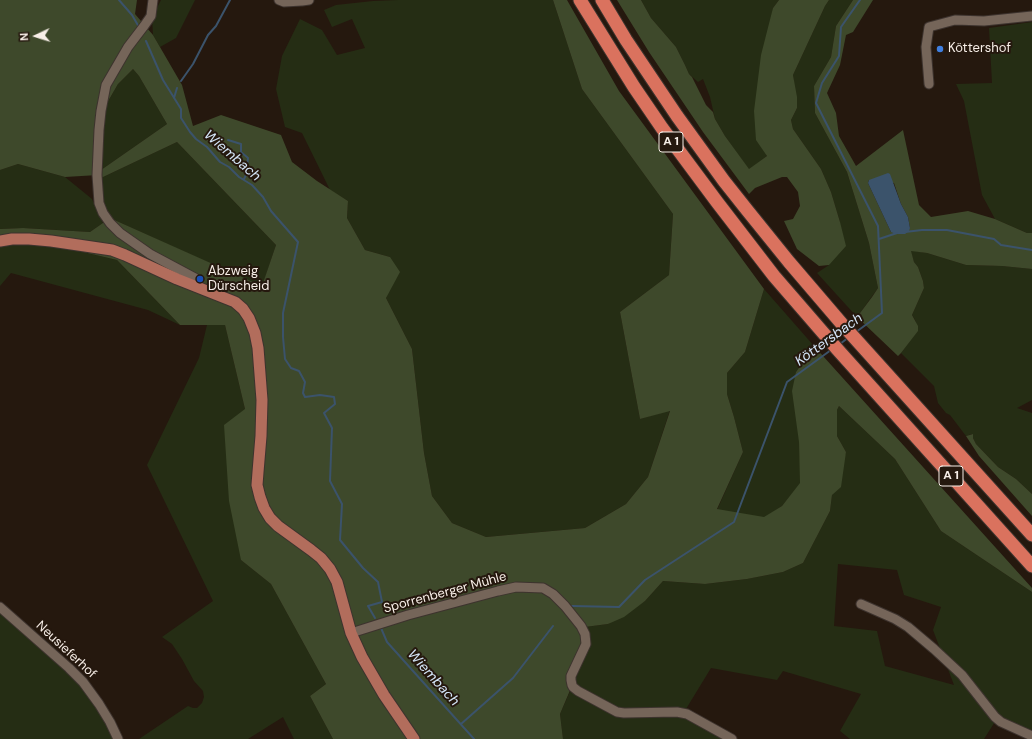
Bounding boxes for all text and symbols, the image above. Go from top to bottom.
north arrow [16,16,56,56]
text: N [17,32,31,41]
place label: Köttershof [948,41,1011,57]
marker: Köttershof [935,44,945,54]
water label: Wiembach [200,127,264,185]
road number: A 1 [659,132,683,152]
place label: Abzweig Dürscheid [208,264,269,295]
marker: Abzweig Dürscheid [195,274,205,284]
water label: Köttersbach [792,310,866,370]
road number: A 1 [939,466,963,486]
street label: Sporrenberger Mühle [382,569,508,617]
street label: Neusieferhof [33,618,99,682]
water label: Wiembach [403,646,463,710]

